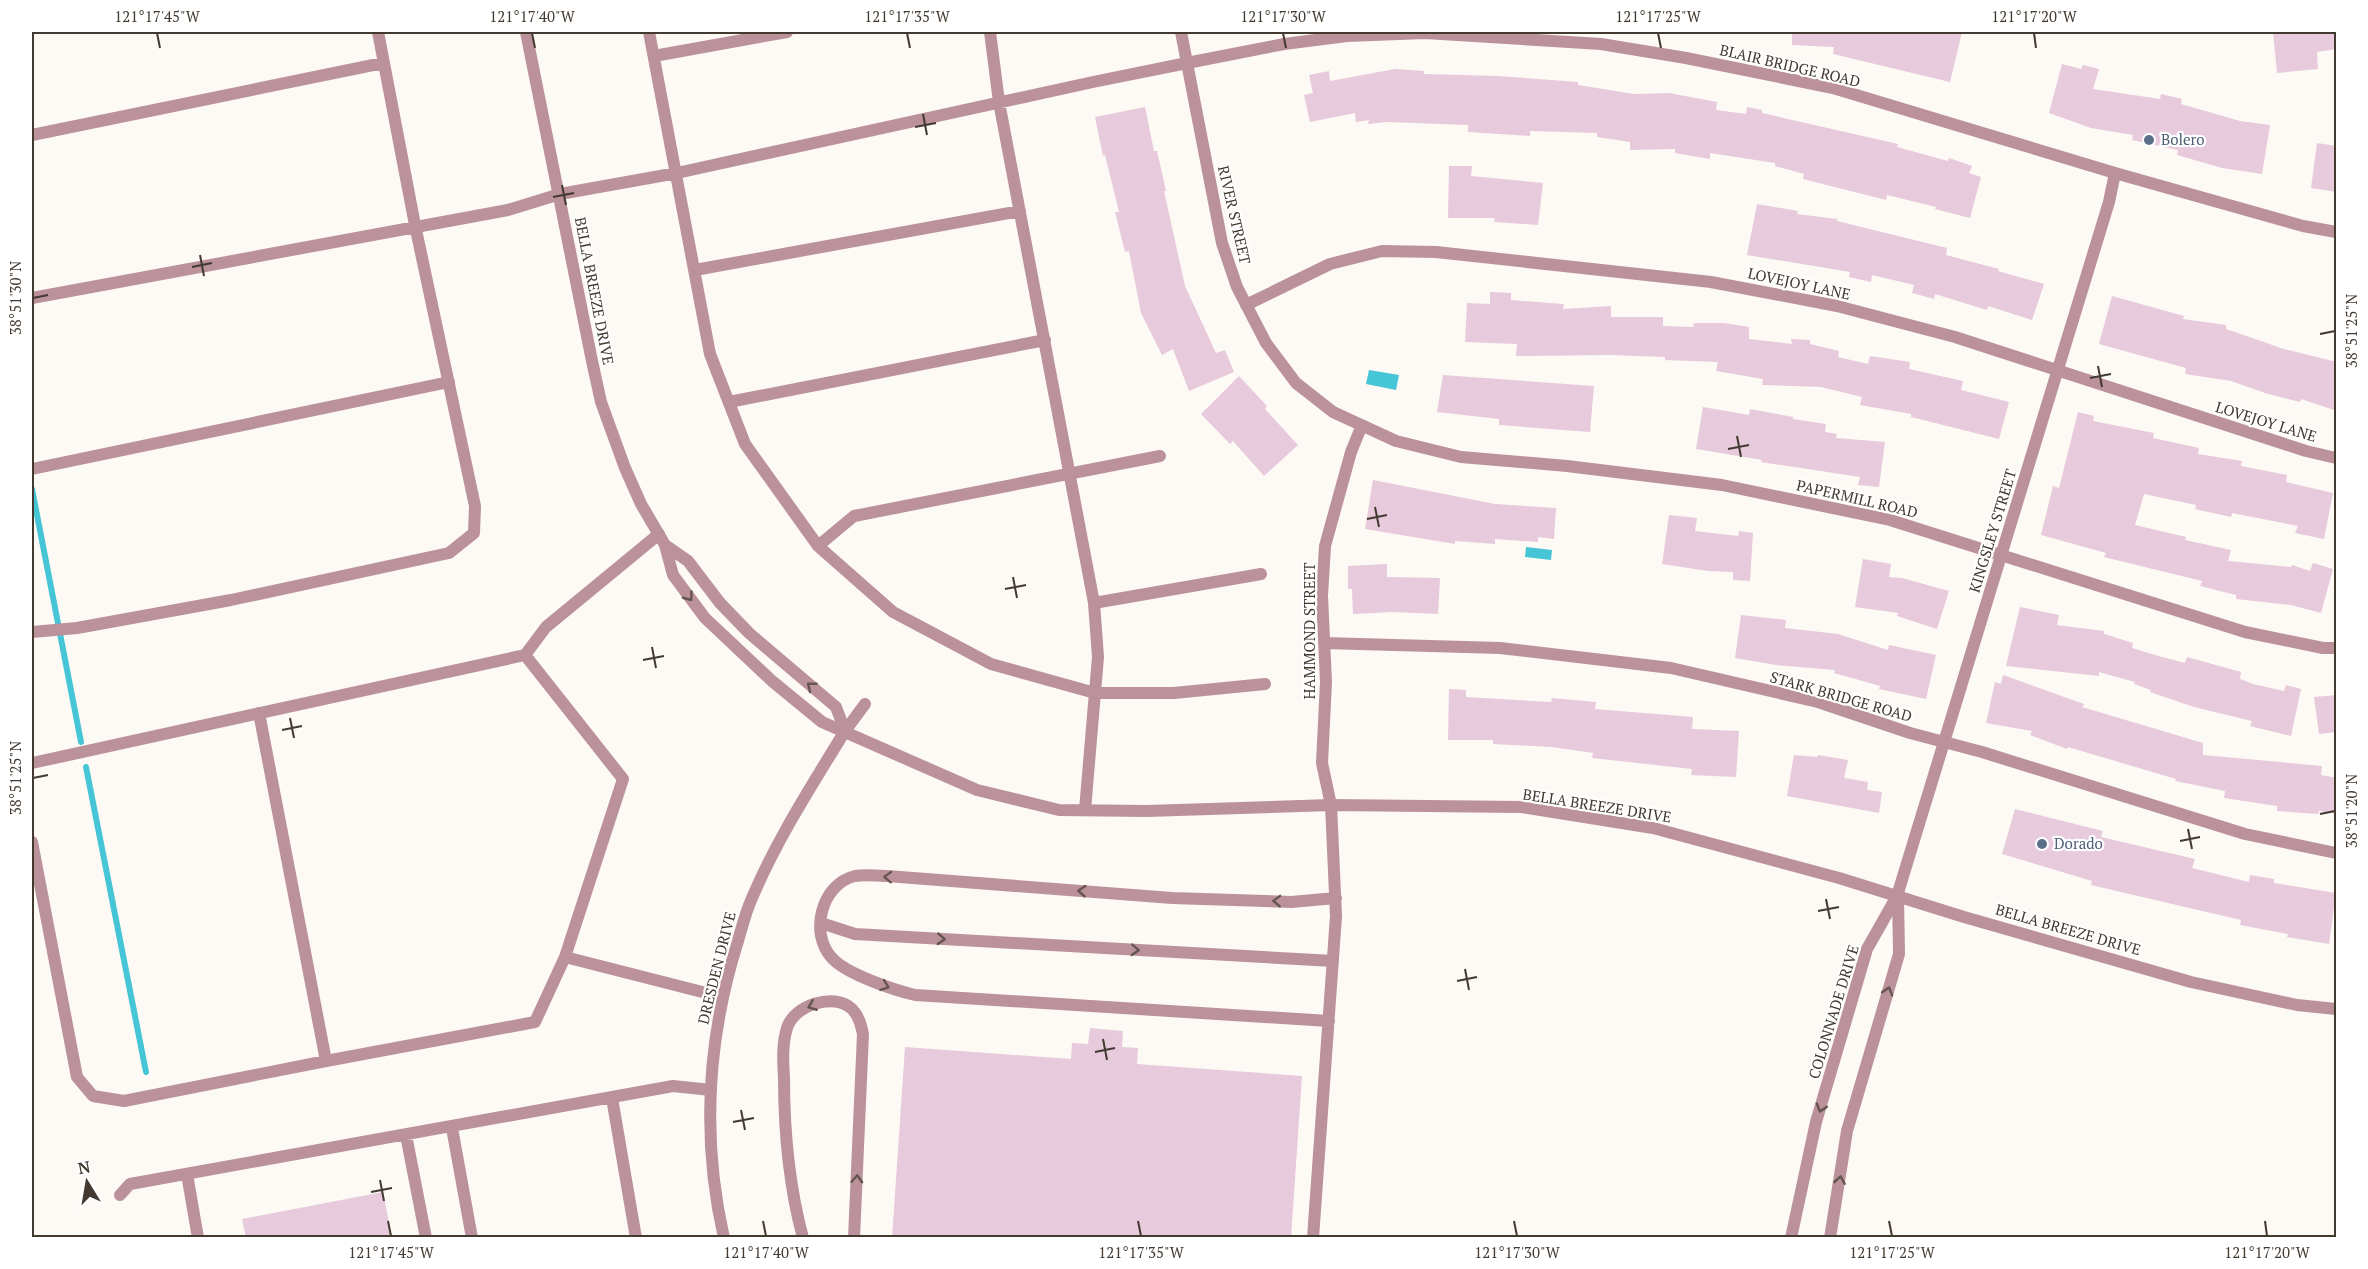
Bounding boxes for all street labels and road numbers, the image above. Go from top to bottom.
street label: BLAIR BRIDGE ROAD [1718,39,1863,91]
street label: RIVER STREET [1214,163,1256,266]
street label: BELLA BREEZE DRIVE [571,215,619,366]
street label: LOVEJOY LANE [1746,262,1852,304]
street label: LOVEJOY LANE [2213,396,2319,446]
street label: KINGSLEY STREET [1964,466,2020,595]
street label: PAPERMILL ROAD [1795,474,1920,522]
street label: HAMMOND STREET [1299,562,1319,700]
street label: STARK BRIDGE ROAD [1768,666,1915,726]
street label: BELLA BREEZE DRIVE [1521,783,1673,827]
street label: BELLA BREEZE DRIVE [1993,899,2143,959]
street label: DRESDEN DRIVE [692,909,740,1026]
street label: COLONNADE DRIVE [1803,942,1863,1081]

